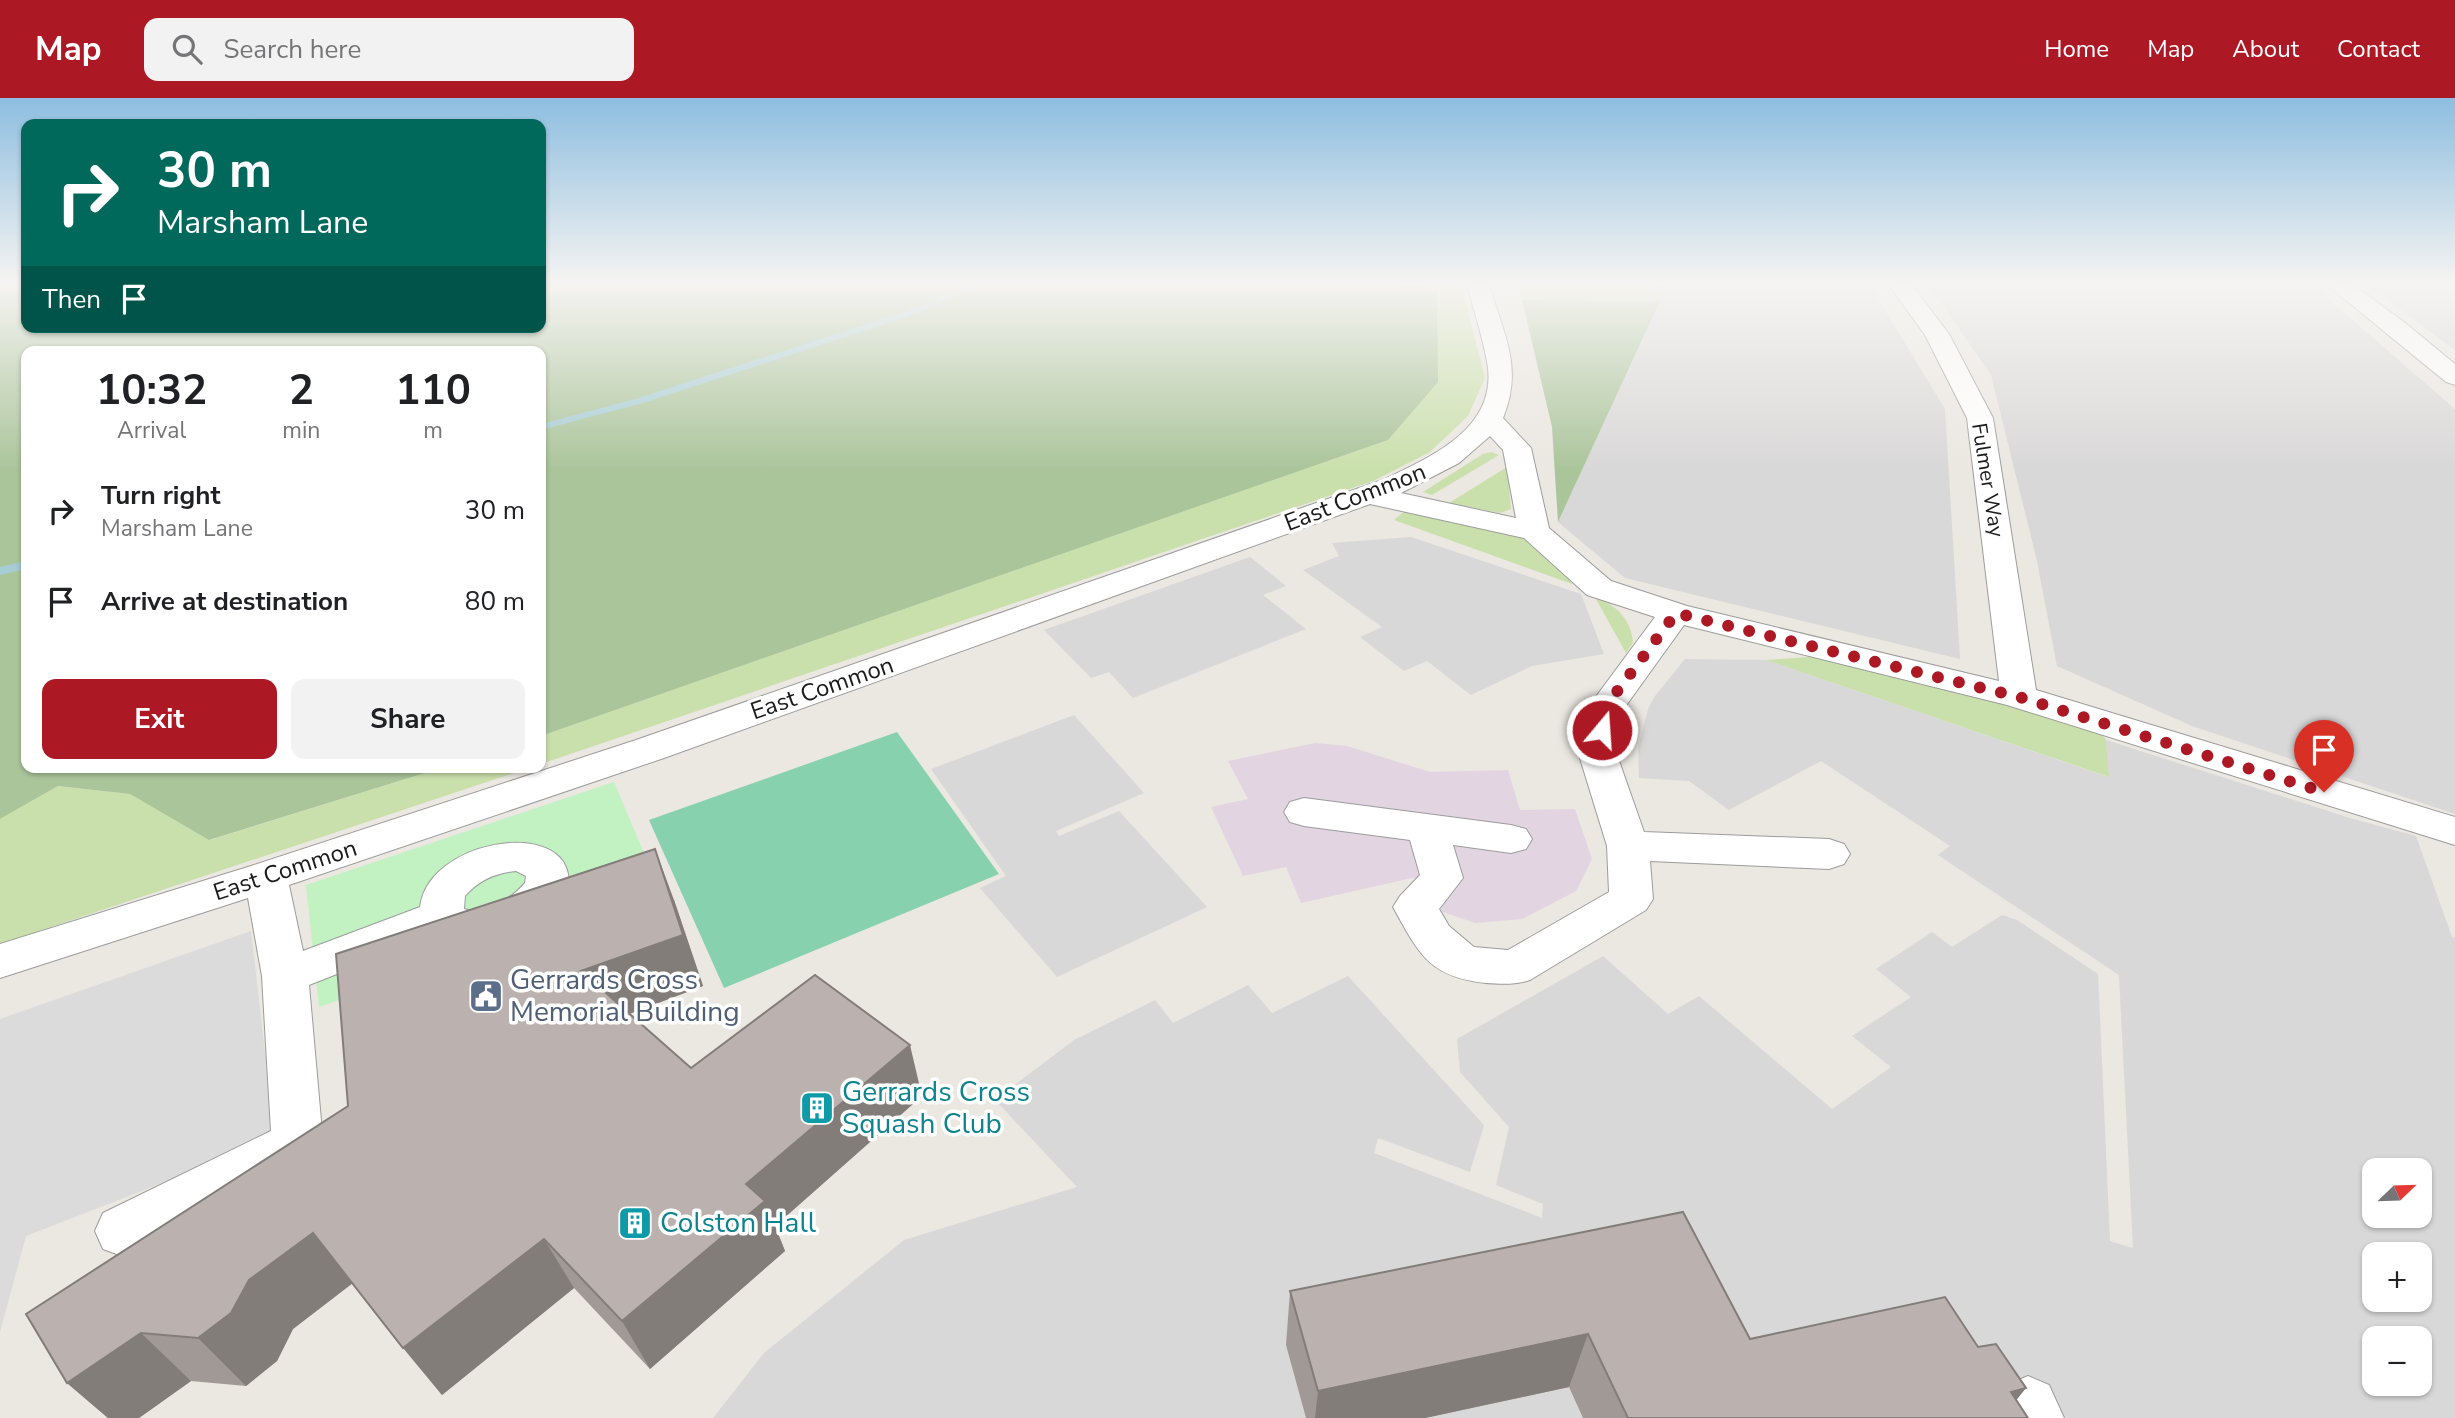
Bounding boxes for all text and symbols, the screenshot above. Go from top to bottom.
search box [144,18,634,81]
text: Map [35,27,102,72]
icon: search [168,30,206,68]
text: Search here [224,32,361,67]
text: Home [2044,33,2109,65]
text: Map [2147,33,2194,65]
text: About [2232,33,2299,65]
text: Contact [2337,33,2420,65]
text: 30 m [157,137,272,204]
icon: right [42,147,133,238]
text: Marsham Lane [157,201,368,244]
icon: arrive [115,280,153,318]
text: Then [42,282,101,317]
text: 10:32 [96,362,207,419]
text: 2 [289,362,314,419]
text: 110 [395,362,471,419]
text: Arrival [117,415,186,446]
text: min [282,415,320,446]
text: m [423,415,443,446]
street label: Fulmer Way [1965,421,2011,539]
street label: East Common [1280,455,1430,539]
text: Turn right [101,478,220,513]
icon: right [42,492,80,530]
text: 30 m [465,493,525,528]
text: Marsham Lane [101,513,253,544]
icon: arrive [42,583,80,621]
text: Arrive at destination [101,584,348,619]
text: 80 m [465,584,525,619]
street label: East Common [746,649,898,727]
button: Exit [42,679,277,759]
button: Share [291,679,525,759]
position arrow [1565,693,1639,767]
pin [2294,720,2354,792]
icon: arrive [2305,731,2343,769]
street label: East Common [209,832,361,908]
place label: Gerrards Cross Memorial Building [510,961,740,1031]
public building icon: Gerrards Cross Memorial Building [467,977,505,1015]
place label: Gerrards Cross Squash Club [842,1073,1030,1143]
building icon: Gerrards Cross Squash Club [798,1089,836,1127]
north arrow [2362,1158,2432,1228]
map controls [2362,1158,2432,1396]
building icon: Colston Hall [616,1204,654,1242]
place label: Colston Hall [660,1204,817,1242]
button: + [2362,1242,2432,1312]
button: − [2362,1326,2432,1396]

